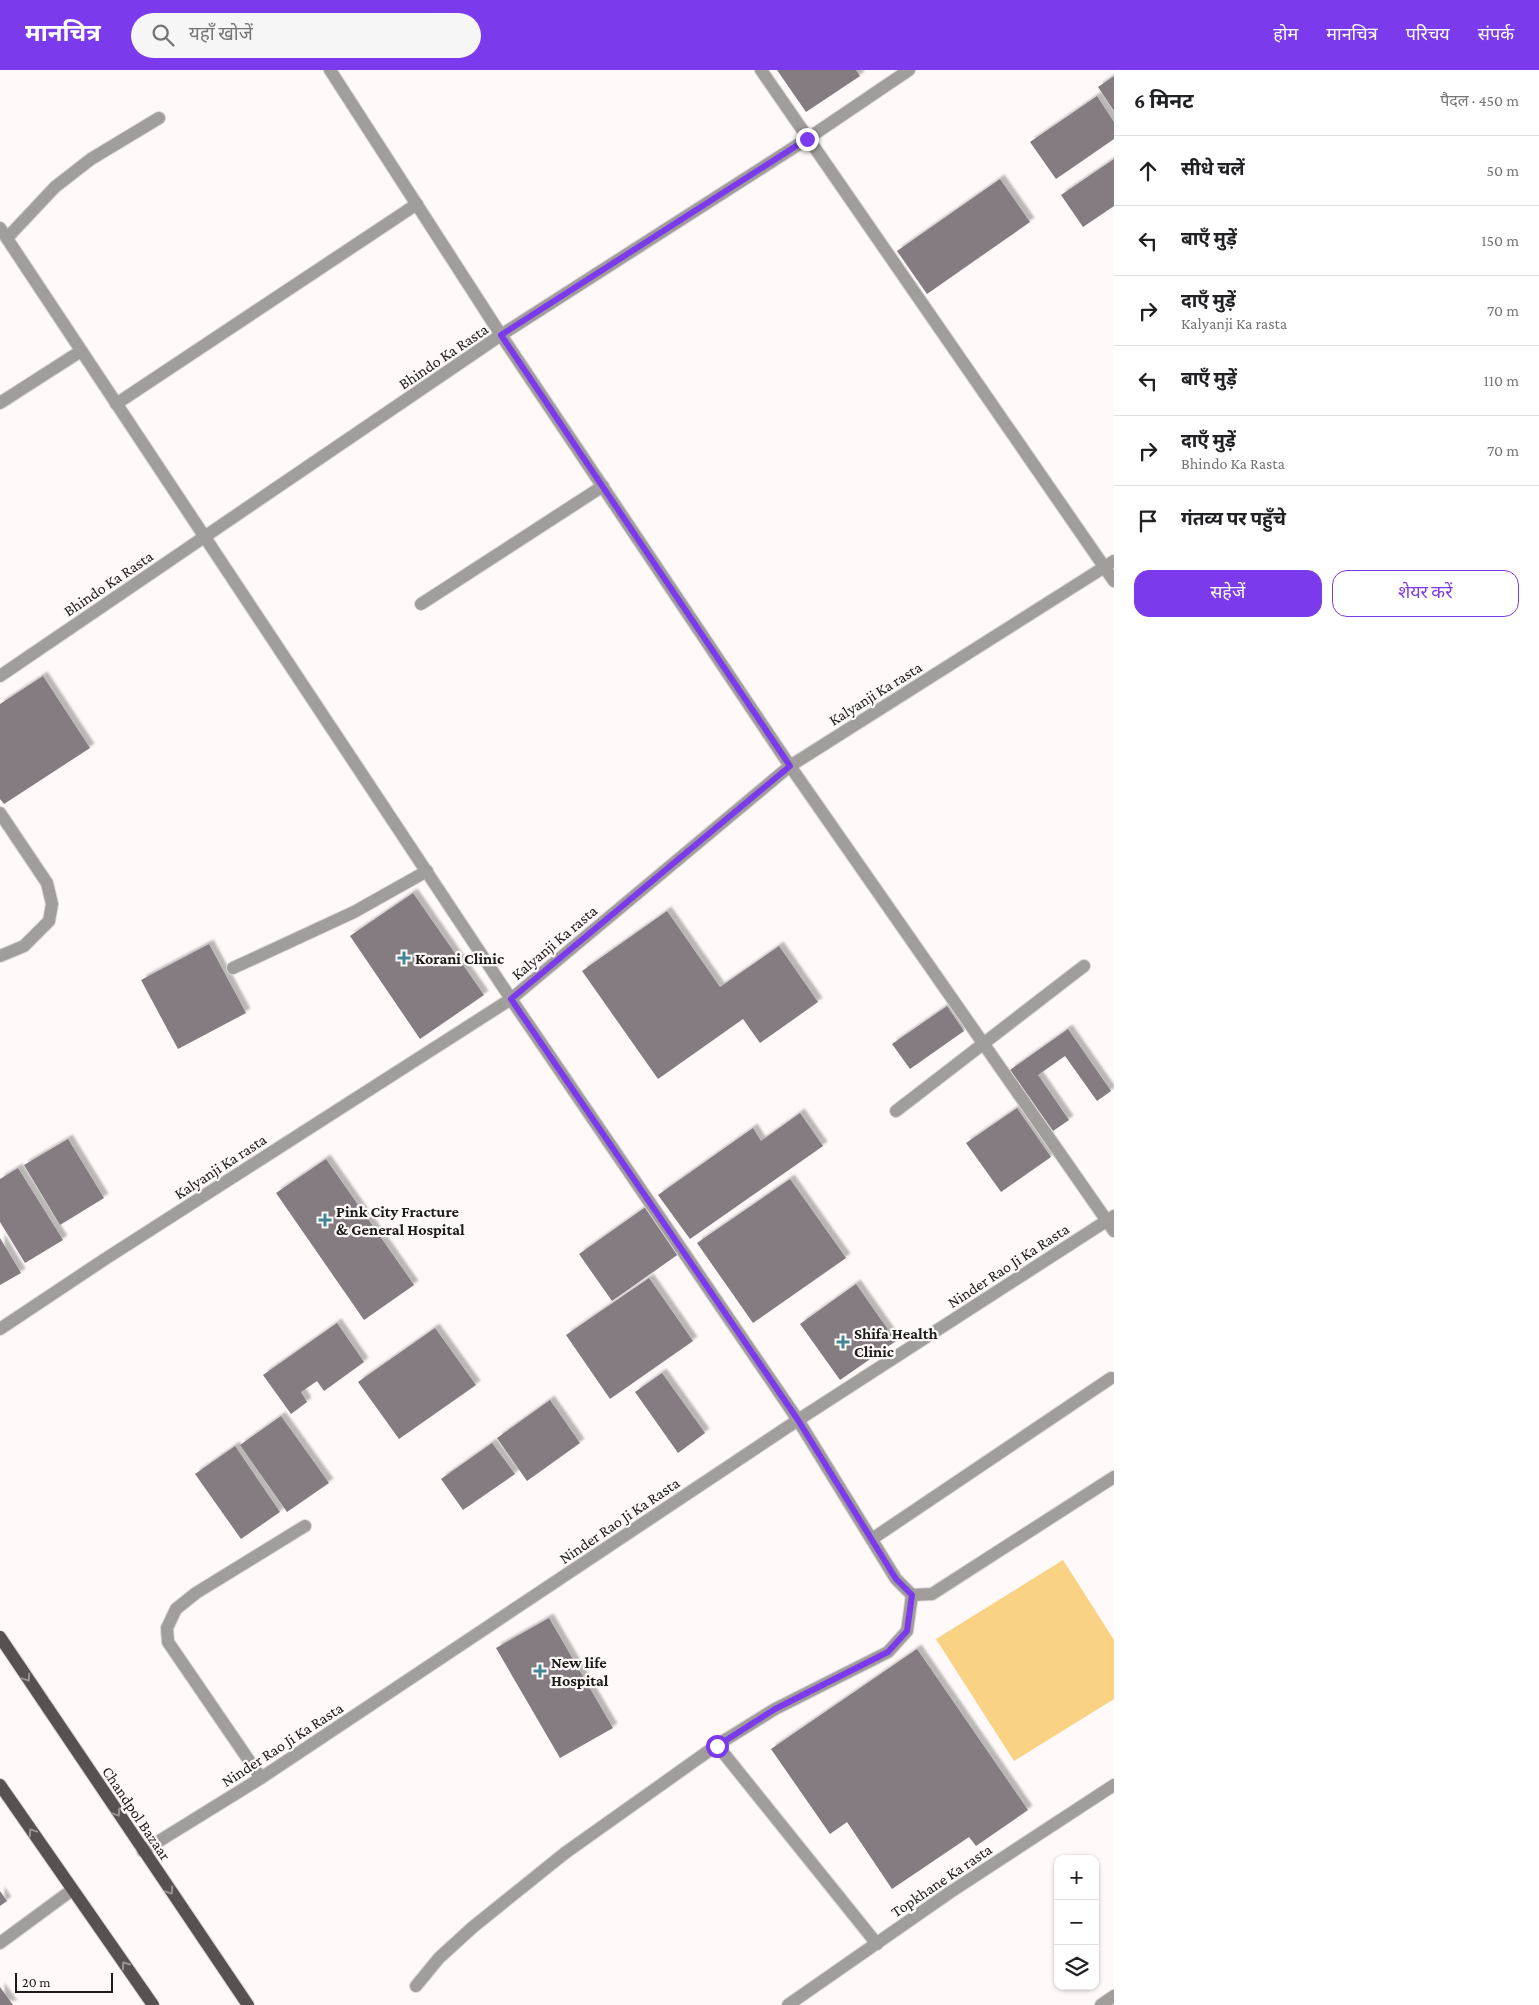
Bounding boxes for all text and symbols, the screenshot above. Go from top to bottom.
search box [131,13,481,58]
text: मानचित्र [25,19,101,46]
icon: search [149,21,177,49]
text: यहाँ खोजें [189,23,253,44]
text: होम [1273,24,1298,44]
text: मानचित्र [1326,24,1378,44]
text: परिचय [1406,24,1450,44]
text: संपर्क [1478,24,1514,44]
text: 6 मिनट [1134,89,1194,113]
text: पैदल · 450 m [1440,92,1519,109]
route end [796,128,819,151]
icon: ahead [1134,157,1162,185]
text: सीधे चलें [1181,158,1245,179]
text: 50 m [1487,162,1519,179]
icon: left [1134,227,1162,255]
text: बाएँ मुड़ें [1181,228,1237,249]
text: 150 m [1481,232,1519,249]
text: दाएँ मुड़ें [1181,290,1236,311]
icon: right [1134,297,1162,325]
text: 70 m [1487,302,1519,319]
text: Kalyanji Ka rasta [1181,315,1287,332]
street label: Bhindo Ka Rasta [395,320,492,393]
icon: left [1134,367,1162,395]
text: बाएँ मुड़ें [1181,368,1237,389]
text: 110 m [1483,372,1519,389]
text: दाएँ मुड़ें [1181,430,1236,451]
icon: right [1134,437,1162,465]
text: 70 m [1487,442,1519,459]
text: Bhindo Ka Rasta [1181,455,1285,472]
icon: arrive [1134,507,1162,535]
text: गंतव्य पर पहुँचे [1181,508,1286,529]
street label: Bhindo Ka Rasta [60,547,157,620]
button: सहेजें [1134,570,1322,617]
button: शेयर करें [1332,570,1519,617]
street label: Kalyanji Ka rasta [826,658,926,730]
street label: Kalyanji Ka rasta [508,901,602,984]
place label: Korani Clinic [415,950,504,967]
marker: Korani Clinic [397,951,411,965]
street label: Kalyanji Ka rasta [171,1130,270,1203]
place label: Pink City Fracture & General Hospital [336,1203,465,1238]
marker: Pink City Fracture & General Hospital [318,1213,332,1227]
street label: Ninder Rao Ji Ka Rasta [944,1220,1073,1312]
place label: Shifa Health Clinic [854,1325,938,1360]
marker: Shifa Health Clinic [836,1335,850,1349]
street label: Ninder Rao Ji Ka Rasta [556,1474,684,1568]
place label: New life Hospital [551,1654,609,1689]
marker: New life Hospital [533,1664,547,1678]
one-way arrow [21,1672,30,1681]
street label: Ninder Rao Ji Ka Rasta [218,1699,347,1791]
route start [706,1735,729,1758]
street label: Chandpol Bazaar [98,1763,174,1864]
one-way arrow [111,1807,120,1817]
one-way arrow [29,1828,38,1838]
street label: Topkhane Ka rasta [888,1840,996,1921]
map controls [1054,1855,1099,1990]
button: + [1054,1855,1099,1900]
one-way arrow [164,1886,173,1895]
button: − [1054,1900,1099,1945]
button: layers [1054,1945,1099,1990]
one-way arrow [122,1961,131,1971]
scale bar [15,1970,112,1993]
text: 20 m [22,1974,50,1990]

